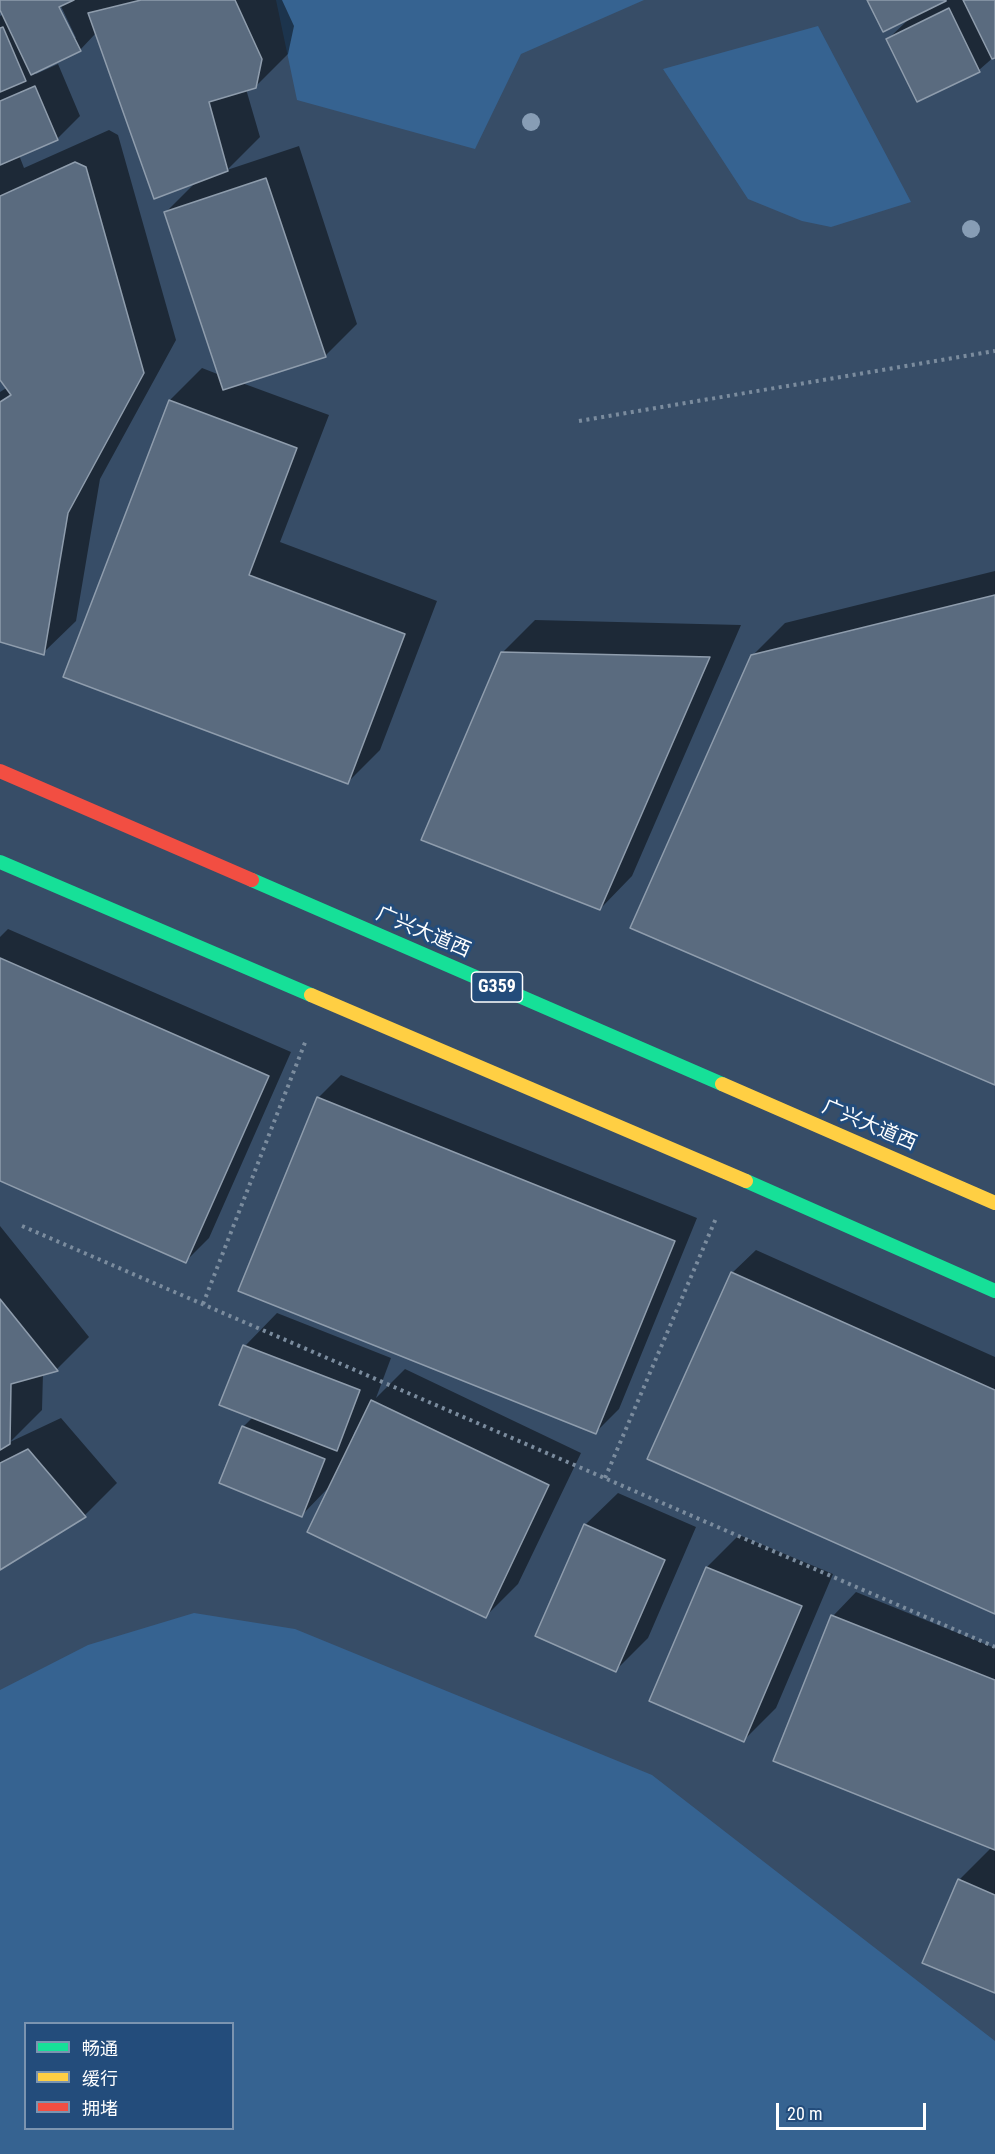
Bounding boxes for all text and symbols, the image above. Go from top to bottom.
street label: 广兴大道西 [372,902,474,964]
road number: G359 [472,972,522,1002]
street label: 广兴大道西 [818,1095,920,1157]
legend [24,2022,234,2130]
text: 畅通 [82,2038,118,2059]
text: 缓行 [82,2068,118,2089]
scale bar [779,2091,929,2129]
text: 拥堵 [82,2098,118,2119]
text: 20 m [787,2103,822,2124]

